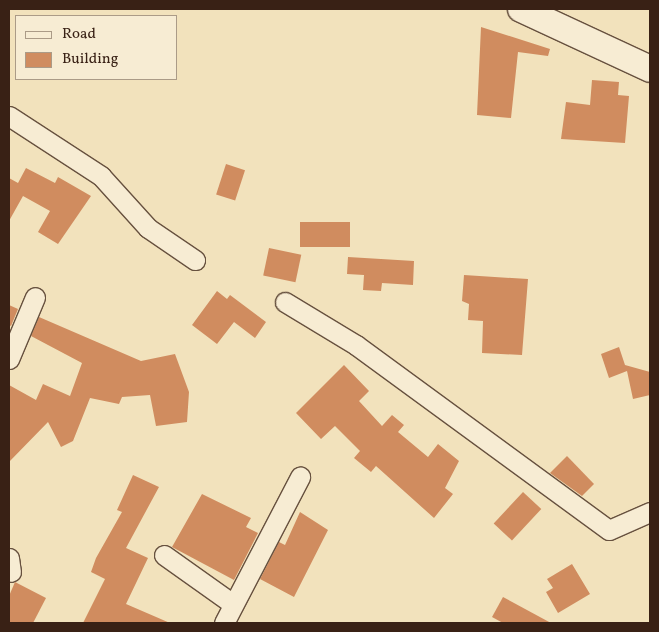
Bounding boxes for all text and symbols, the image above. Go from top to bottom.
legend [15,15,178,80]
text: Road [62,24,96,45]
text: Building [62,49,118,70]

